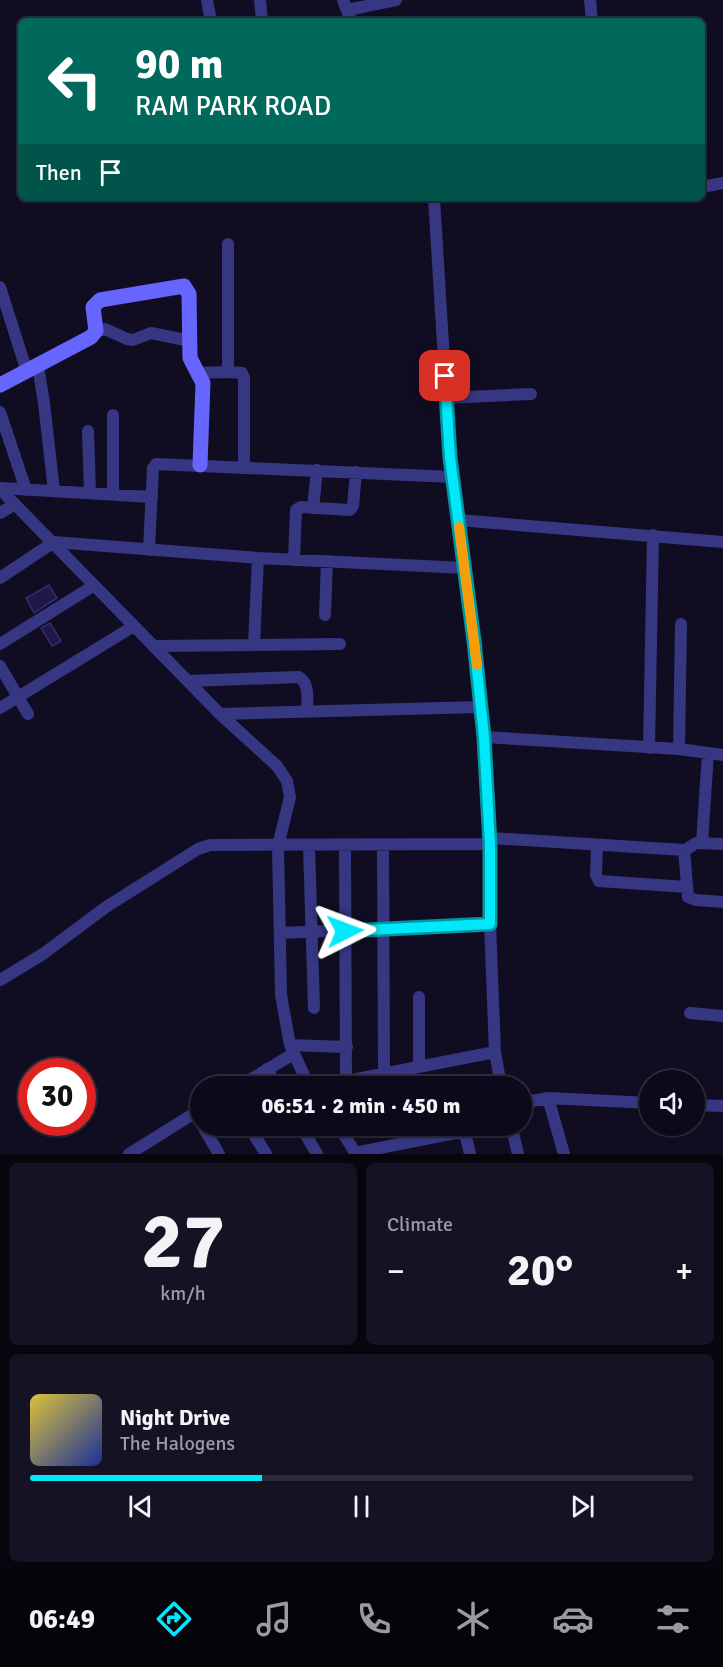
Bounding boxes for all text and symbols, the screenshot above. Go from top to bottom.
text: 90 m [135,39,224,90]
icon: left [36,42,114,120]
text: RAM PARK ROAD [135,90,331,123]
icon: arrive [94,156,127,189]
text: Then [36,159,82,186]
pin [419,350,470,401]
icon: arrive [428,359,461,392]
position arrow [313,899,377,963]
speed limit sign: 30 [18,1058,96,1136]
map controls [639,1070,705,1136]
button: sound [639,1070,705,1136]
text: 06:51 · 2 min · 450 m [261,1092,461,1119]
text: 27 [141,1194,225,1290]
text: Climate [387,1212,453,1237]
text: 20° [507,1243,573,1298]
text: − [387,1251,405,1292]
text: + [675,1251,693,1292]
text: km/h [160,1281,206,1306]
text: Night Drive [120,1404,230,1431]
text: The Halogens [120,1431,235,1456]
icon: previous [124,1490,157,1523]
icon: pause [345,1490,378,1523]
icon: next [566,1490,599,1523]
icon: directions [153,1598,195,1640]
icon: music [253,1598,295,1640]
icon: phone [353,1598,395,1640]
icon: climate [452,1598,494,1640]
icon: car [552,1598,594,1640]
icon: filters [652,1598,694,1640]
text: 06:49 [29,1603,95,1636]

